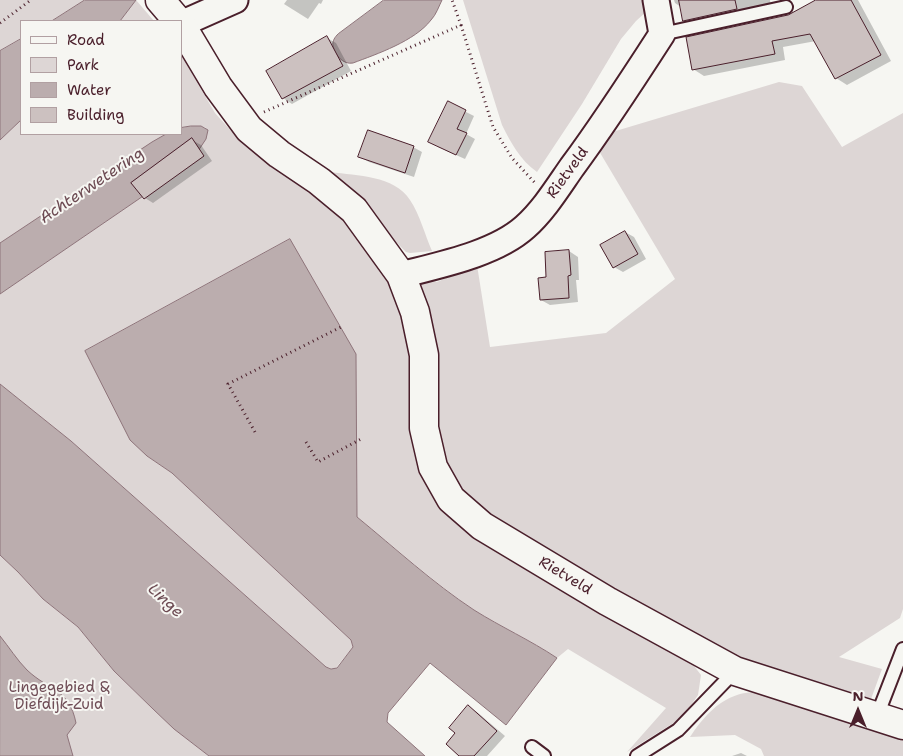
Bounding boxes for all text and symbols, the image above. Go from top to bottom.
legend [20,20,182,135]
text: Road [67,30,105,50]
text: Park [67,55,99,75]
text: Water [67,80,111,100]
text: Building [67,105,124,125]
water label: Achterwetering [36,144,148,228]
street label: Rietveld [543,144,593,202]
street label: Rietveld [535,553,595,599]
water label: Linge [143,580,187,622]
park label: Lingegebied & Diefdijk-Zuid [9,679,109,714]
north arrow [833,686,883,736]
text: N [852,687,864,705]

